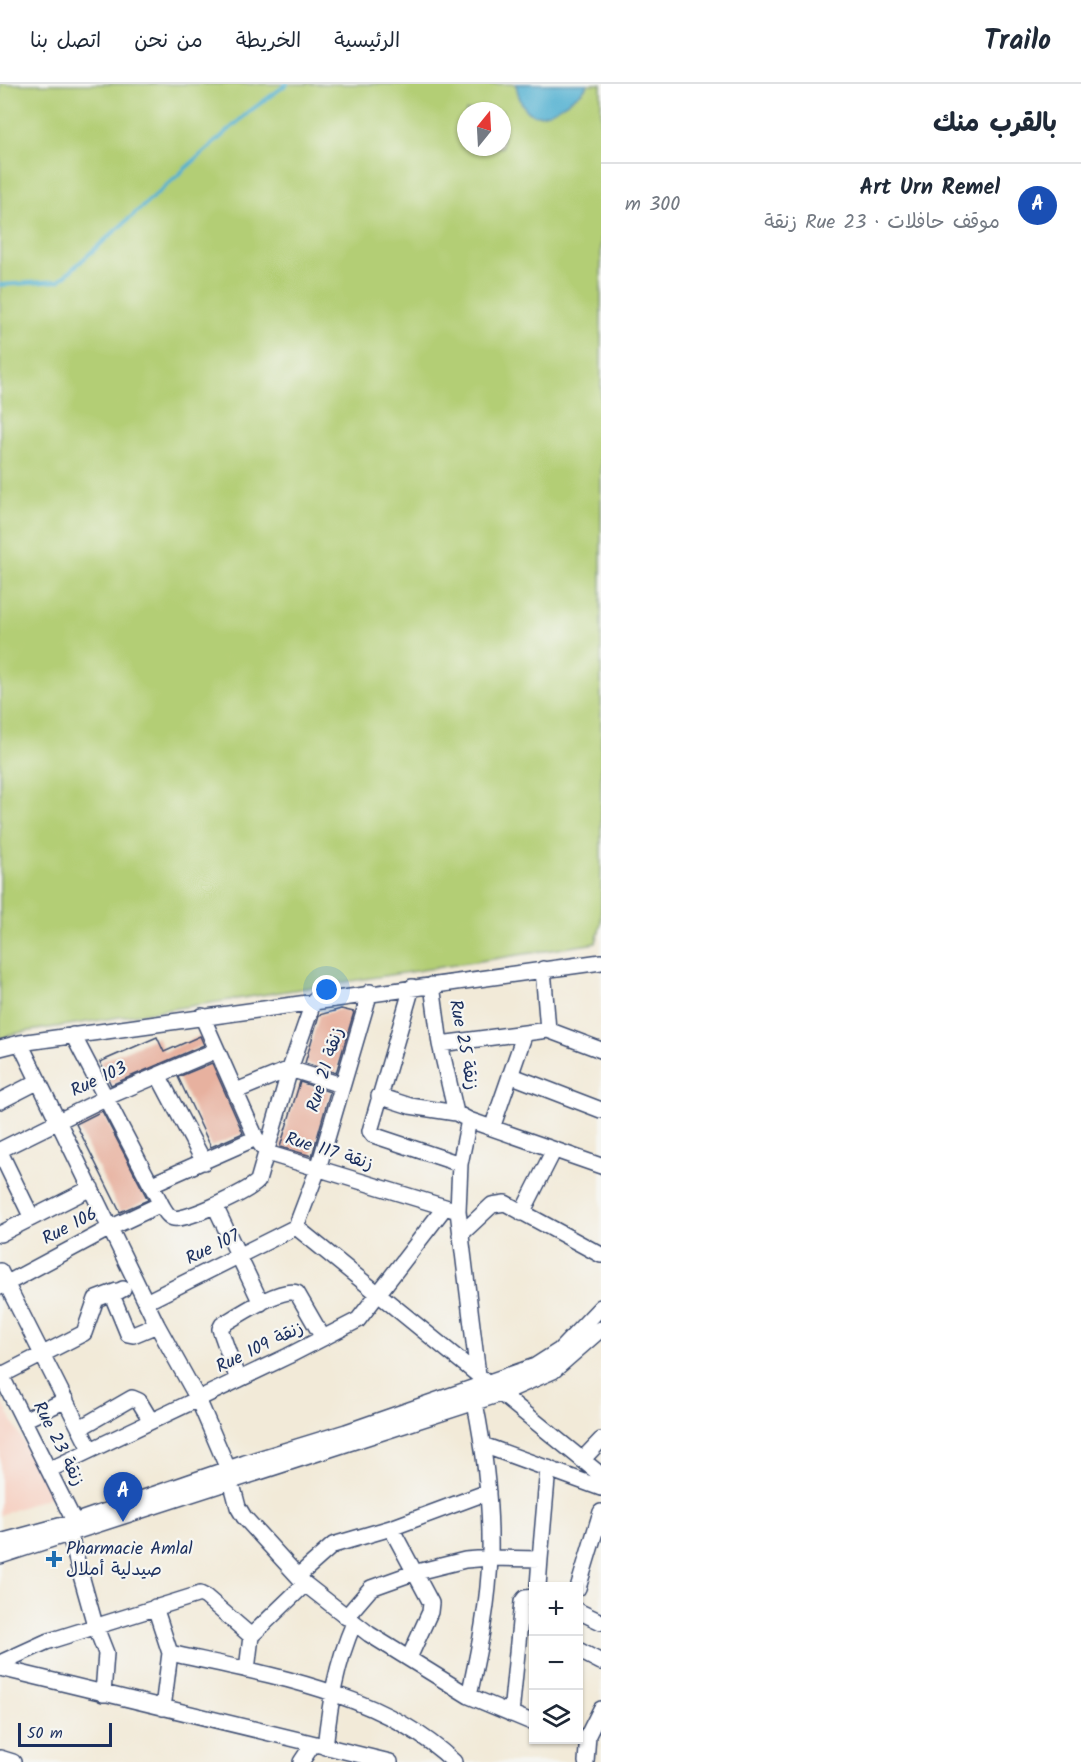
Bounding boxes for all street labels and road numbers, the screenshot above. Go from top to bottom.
street label: Rue 25 زنقة [440,997,486,1093]
street label: Rue 21 زنقة [299,1024,353,1116]
street label: Rue 103 [66,1054,132,1106]
street label: Rue 117 زنقة [281,1125,377,1179]
street label: Rue 106 [37,1200,103,1254]
street label: Rue 107 [181,1222,246,1274]
street label: Rue 109 زنقة [211,1314,309,1382]
street label: Rue 23 زنقة [24,1396,92,1492]

